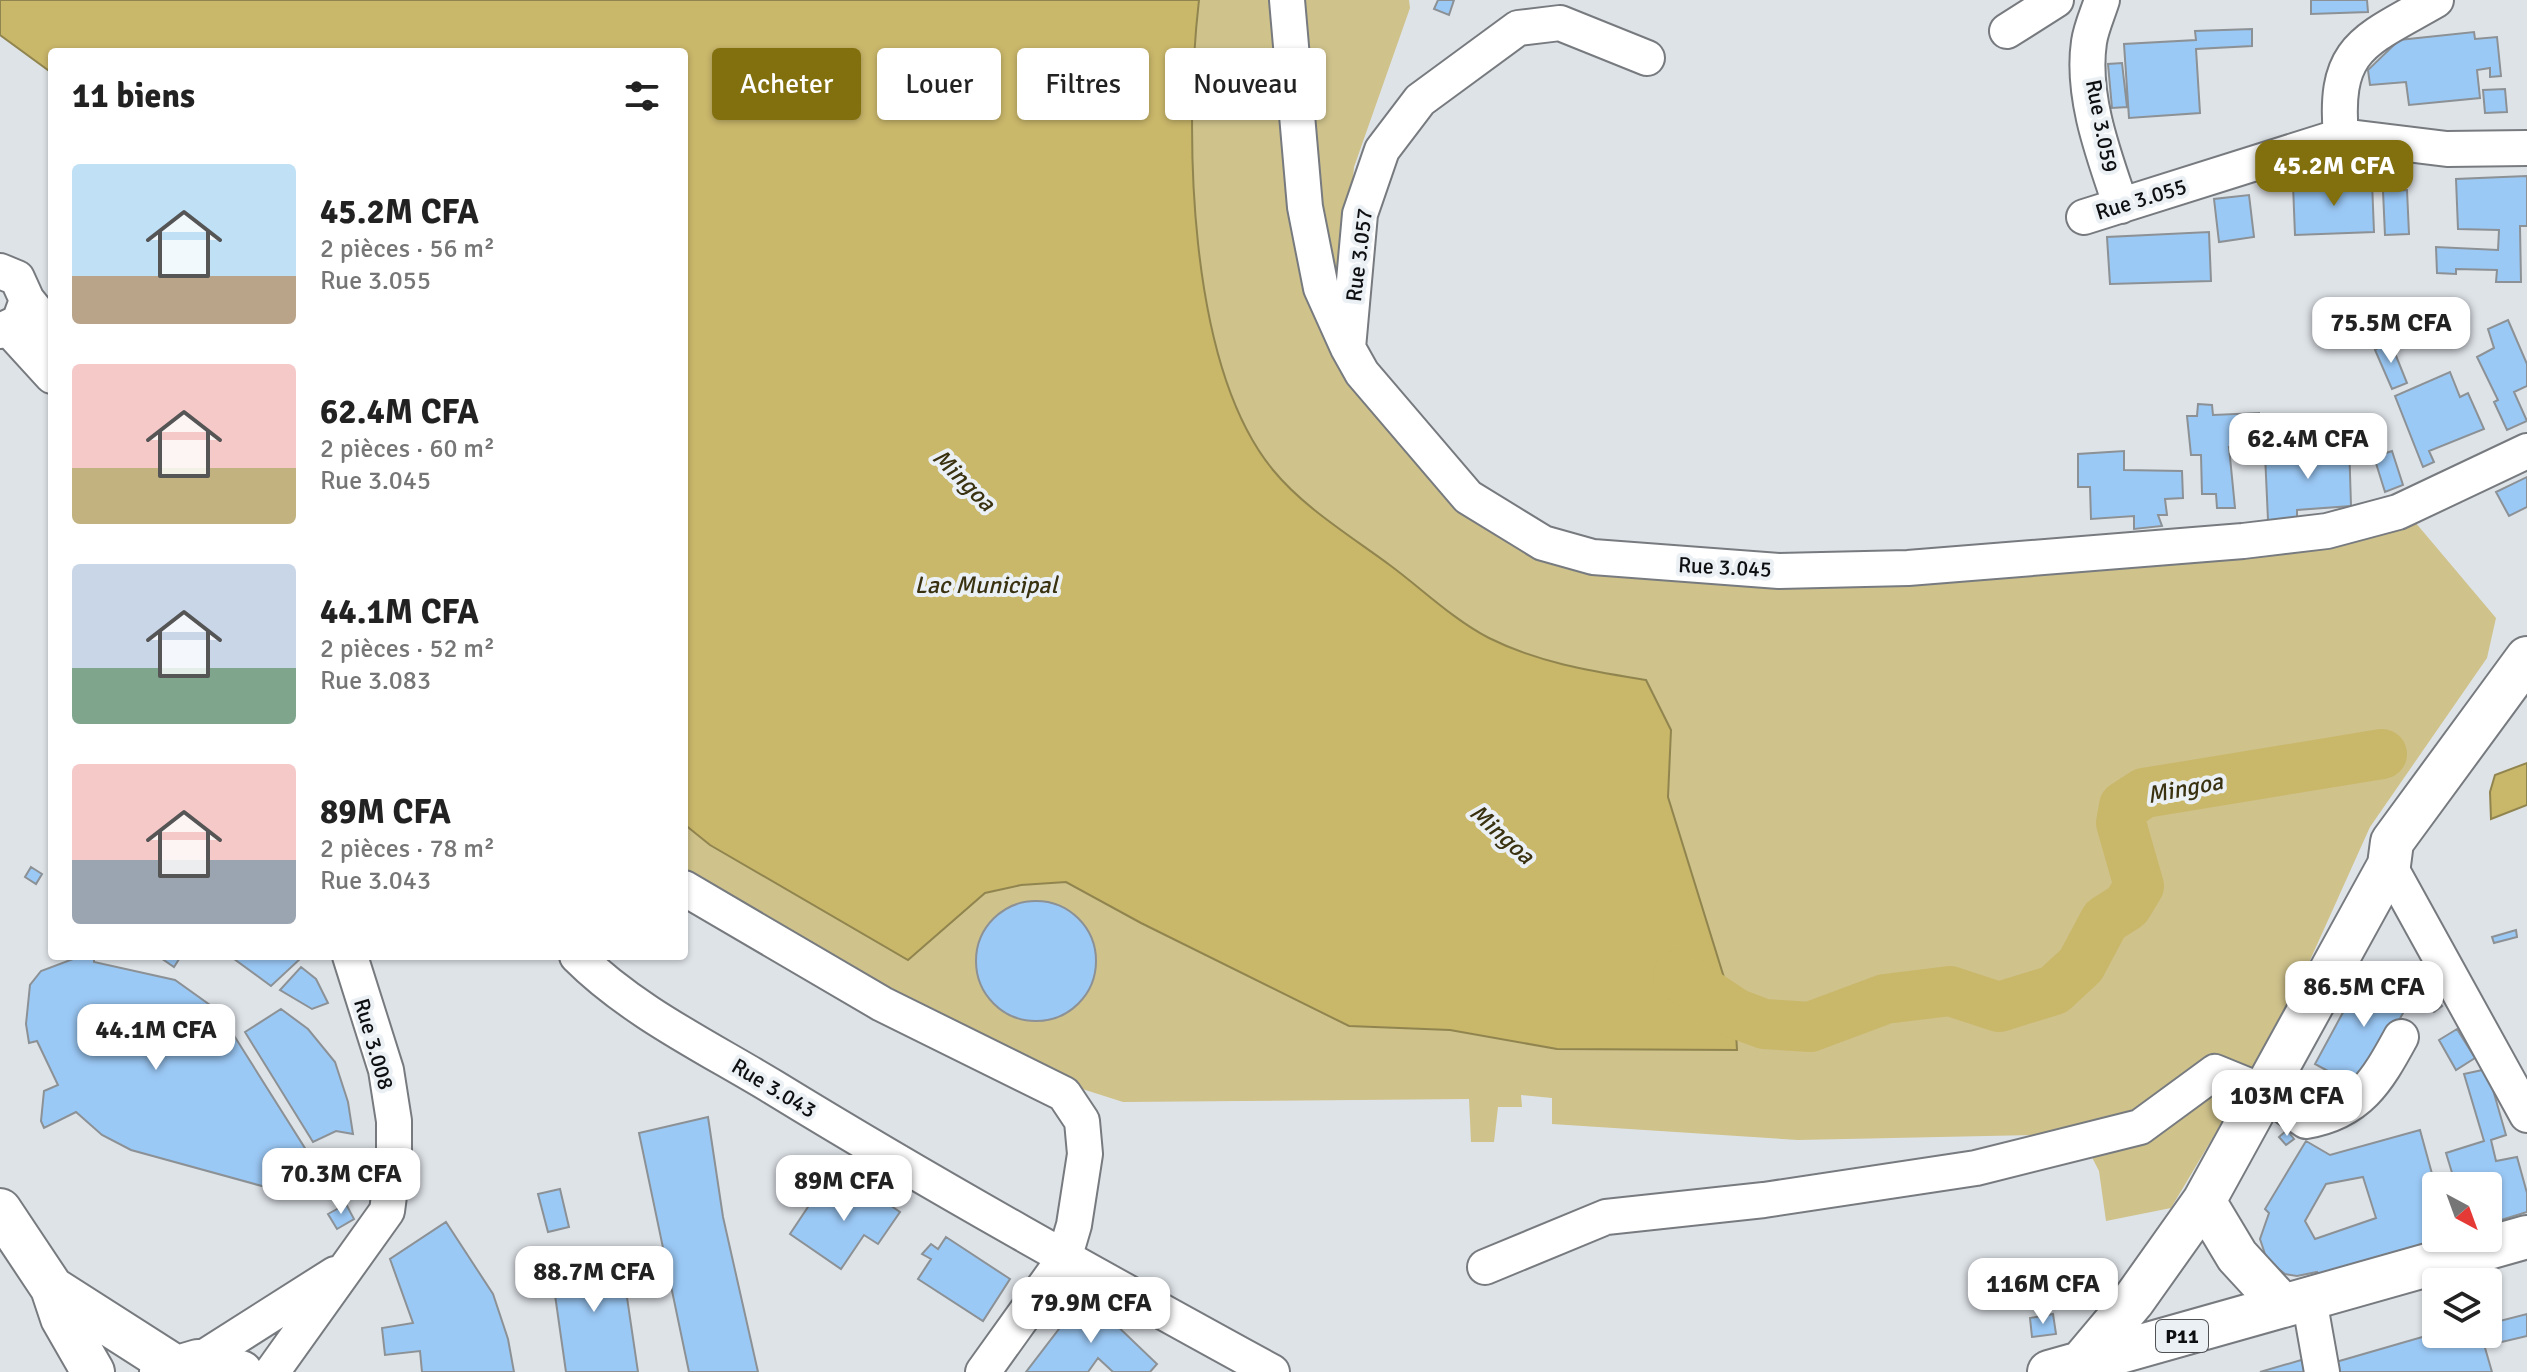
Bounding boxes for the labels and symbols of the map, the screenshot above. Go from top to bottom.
street label: Rue 3.059 [2080,77,2124,175]
pin: 45.2M CFA [2242,140,2426,208]
street label: Rue 3.055 [2092,172,2190,226]
street label: Rue 3.057 [1340,207,1378,303]
pin: 75.5M CFA [2299,297,2483,365]
pin: 62.4M CFA [2216,413,2400,481]
water label: Mingoa [926,442,1002,518]
street label: Rue 3.045 [1677,551,1773,583]
water label: Lac Municipal [914,570,1059,600]
water label: Mingoa [2145,766,2226,810]
water label: Mingoa [1464,797,1541,871]
pin: 86.5M CFA [2272,961,2456,1029]
street label: Rue 3.008 [348,995,400,1093]
pin: 44.1M CFA [64,1004,248,1072]
street label: Rue 3.043 [727,1052,821,1124]
pin: 103M CFA [2204,1070,2370,1138]
pin: 70.3M CFA [249,1148,433,1216]
pin: 89M CFA [770,1155,918,1223]
north arrow [2422,1172,2502,1252]
pin: 88.7M CFA [502,1246,686,1314]
pin: 116M CFA [1960,1258,2126,1326]
pin: 79.9M CFA [999,1277,1183,1345]
road number: P11 [2156,1320,2208,1352]

